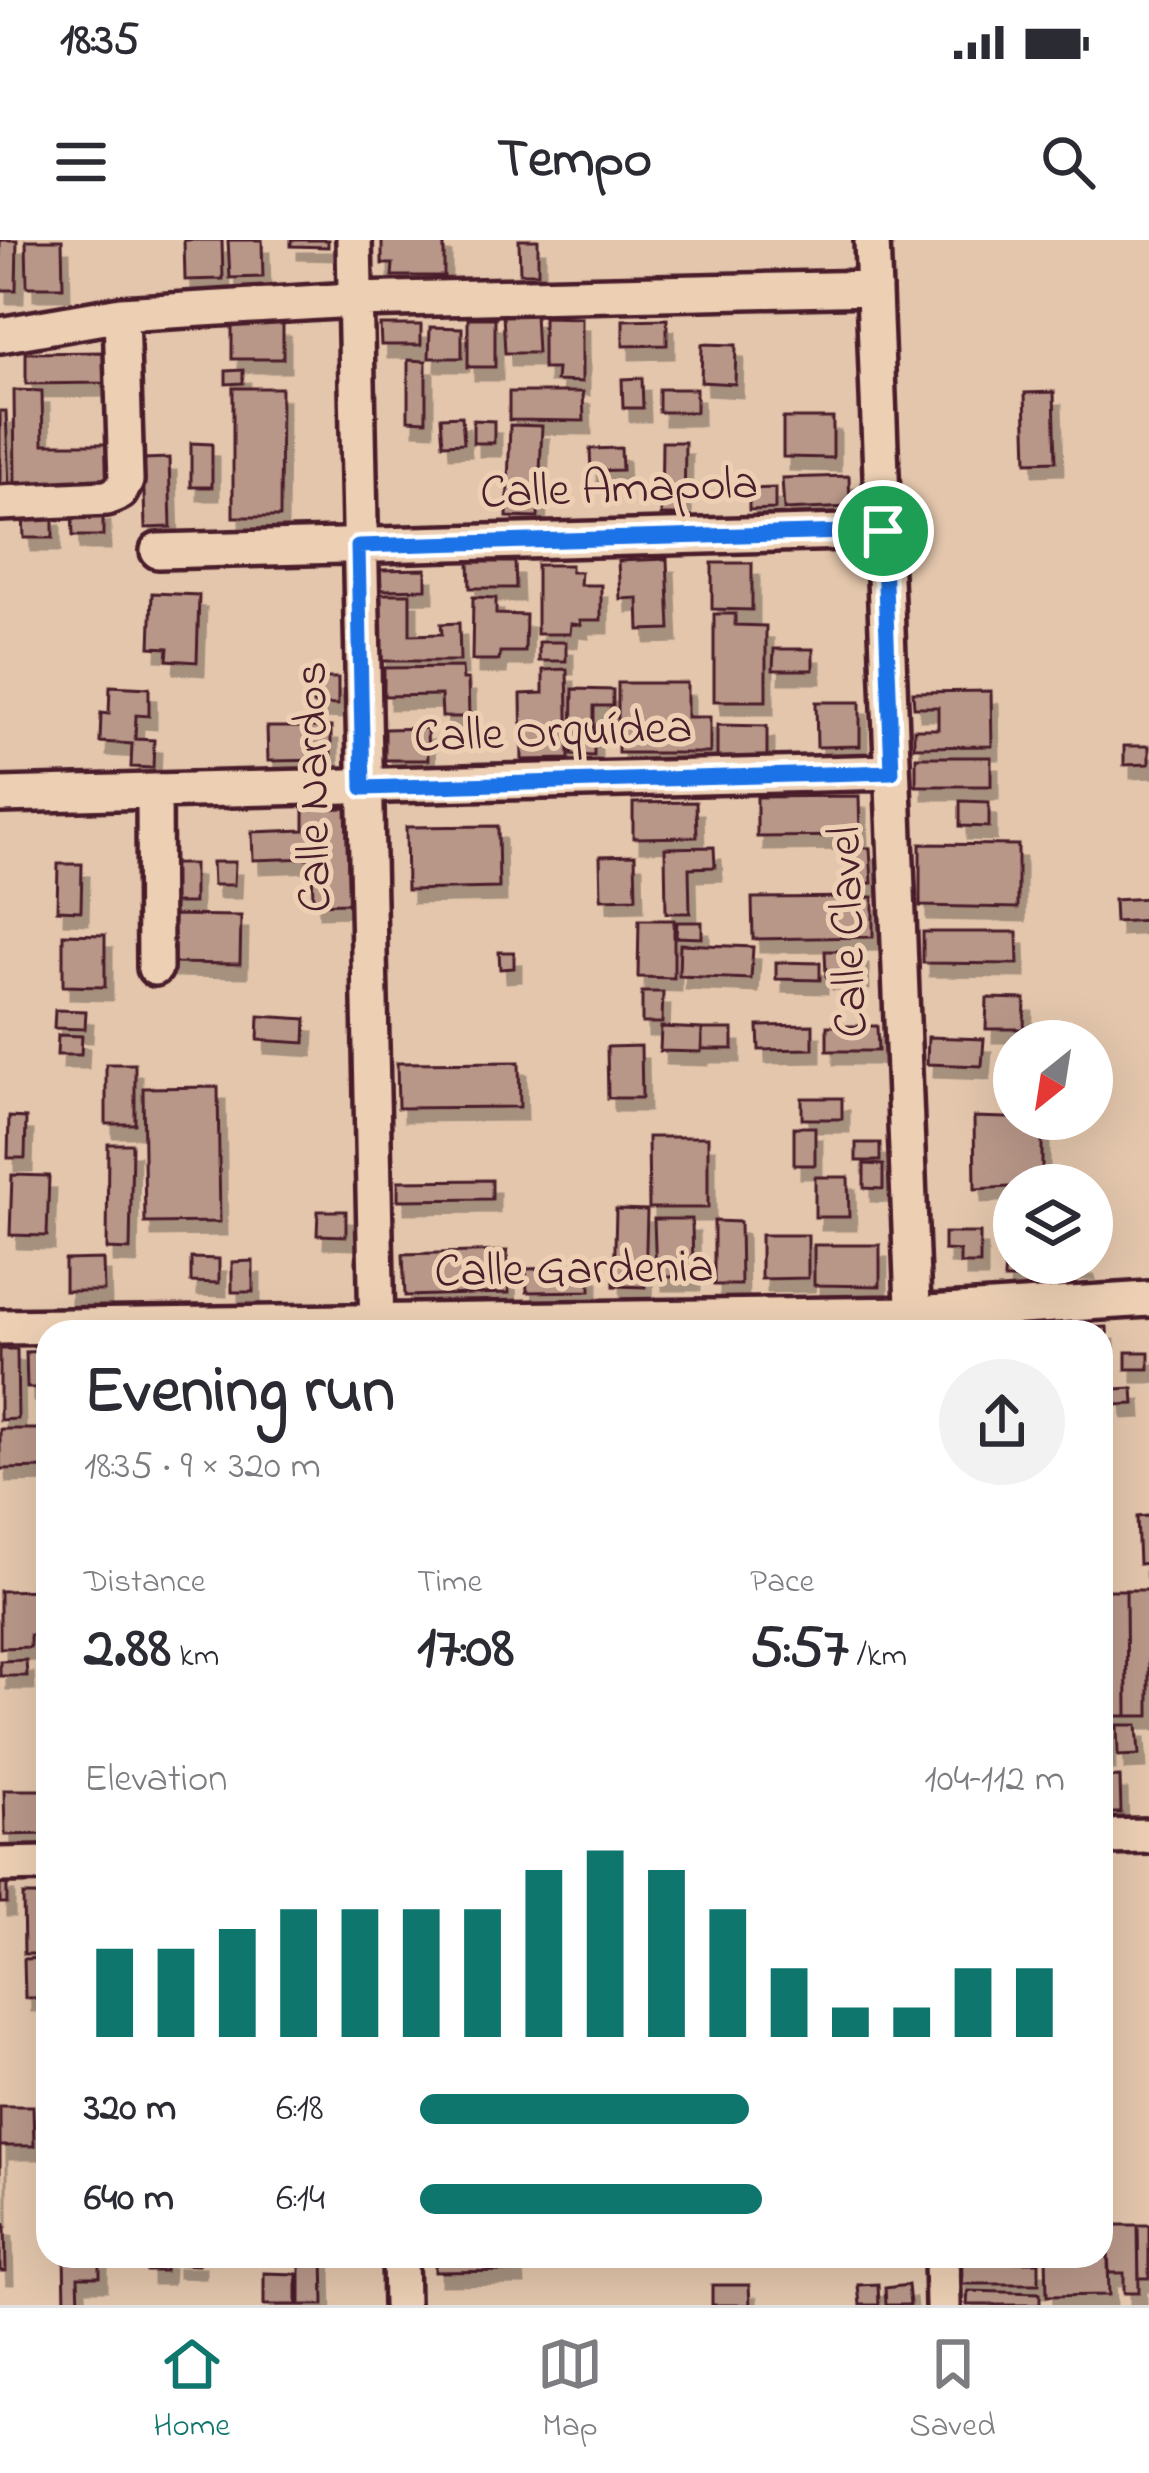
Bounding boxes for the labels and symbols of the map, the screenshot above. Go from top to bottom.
street label: Calle Amapola [479,450,759,530]
pin [832,480,934,582]
street label: Calle Nardos [278,661,352,913]
street label: Calle Orquídea [413,694,693,774]
street label: Calle Clavel [811,825,889,1039]
north arrow [993,1020,1113,1140]
street label: Calle Gardenia [434,1234,714,1308]

